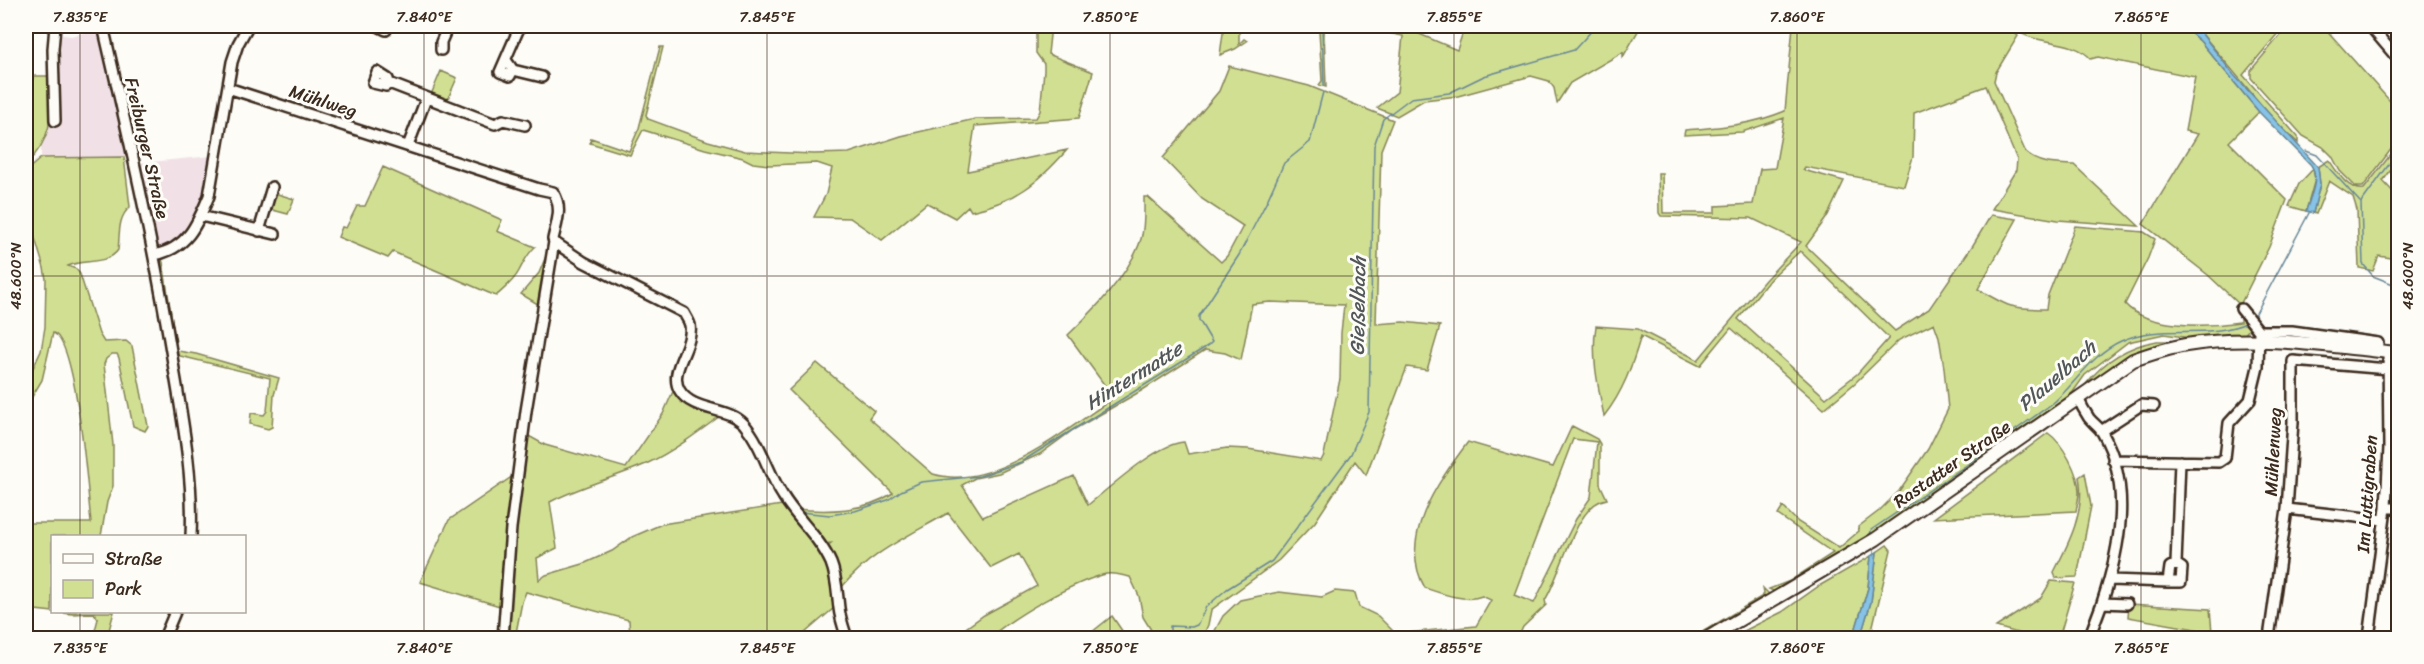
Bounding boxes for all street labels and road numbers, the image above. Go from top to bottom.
street label: Freiburger Straße [115,74,179,222]
street label: Mühlweg [285,75,361,127]
street label: Mühlenweg [2255,407,2291,497]
street label: Rastatter Straße [1886,411,2018,517]
street label: Im Luttigraben [2347,434,2387,555]

